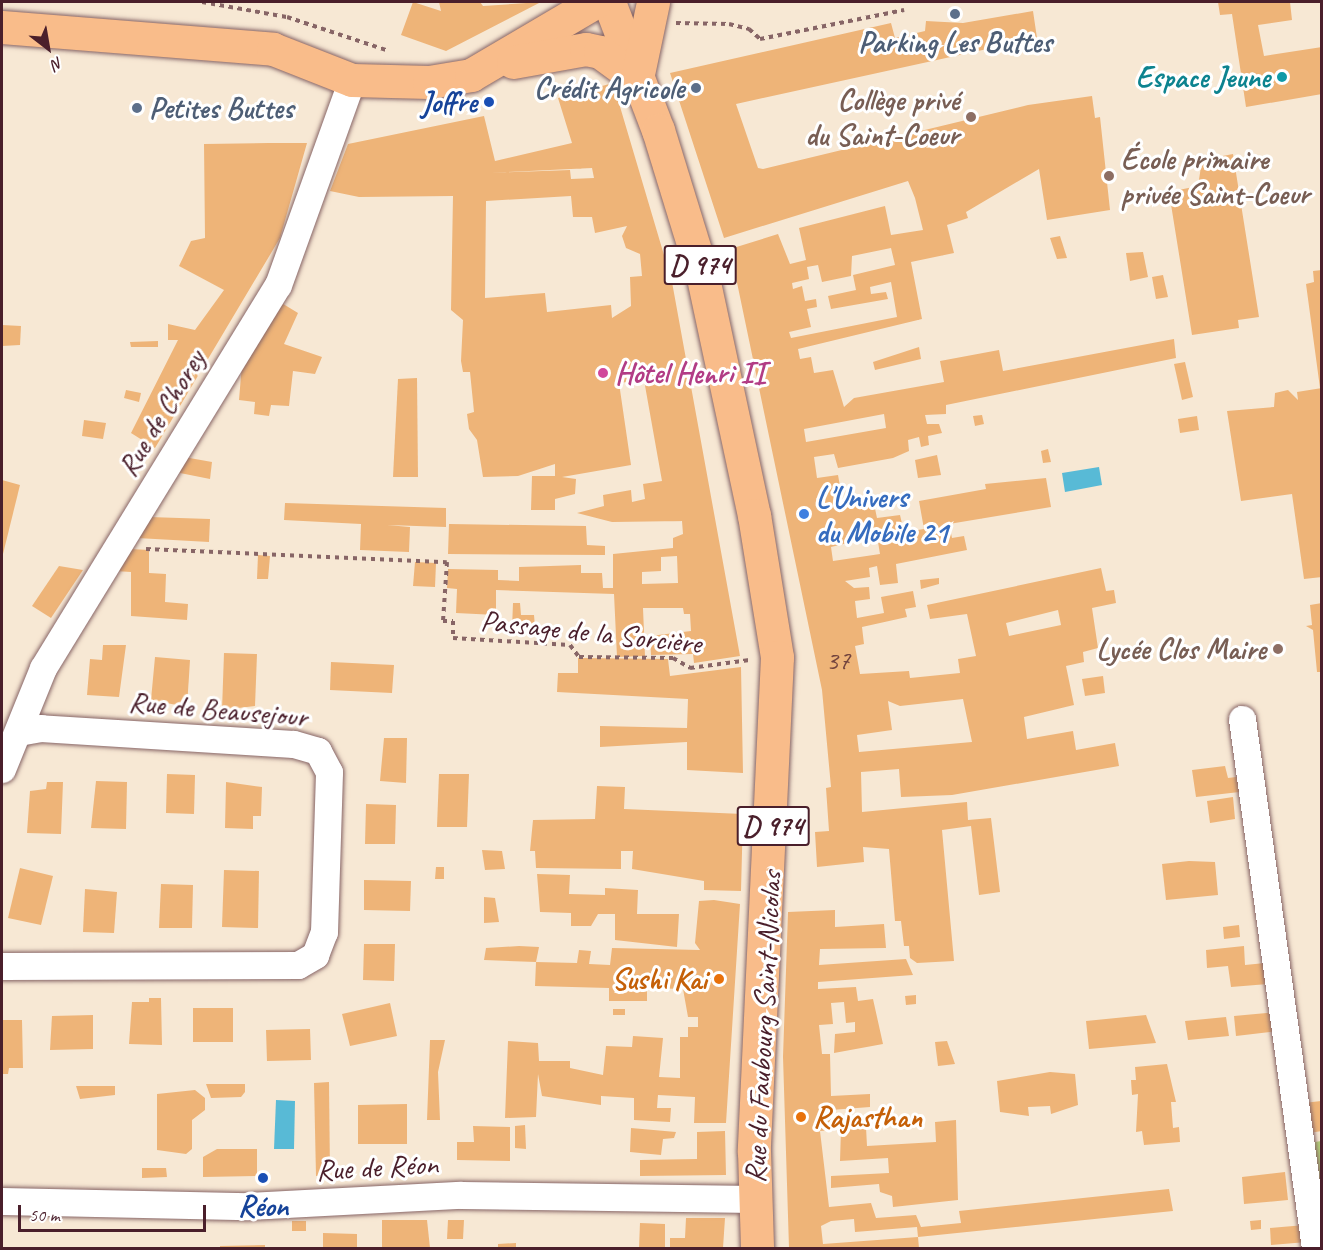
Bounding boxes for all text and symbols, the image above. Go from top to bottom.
marker: Parking Les Buttes [948,7,962,21]
north arrow [18,18,78,78]
place label: Parking Les Buttes [858,24,1052,60]
text: N [48,52,67,75]
place label: Espace Jeune [1136,59,1270,95]
place label: Crédit Agricole [533,70,684,106]
marker: Espace Jeune [1275,70,1289,84]
marker: Crédit Agricole [689,81,703,95]
place label: Collège privé du Saint-Coeur [805,82,959,152]
place label: Joffre [421,84,477,120]
place label: Petites Buttes [149,90,293,126]
marker: Joffre [482,95,496,109]
marker: Petites Buttes [130,101,144,115]
marker: Collège privé du Saint-Coeur [964,110,978,124]
place label: École primaire privée Saint-Coeur [1121,141,1310,212]
marker: École primaire privée Saint-Coeur [1102,169,1116,183]
road number: D 974 [662,240,738,290]
street label: Rue de Chorey [109,343,213,483]
place label: Hôtel Henri II [615,355,765,391]
marker: Hôtel Henri II [596,366,610,380]
place label: L'Univers du Mobile 21 [816,479,948,550]
marker: L'Univers du Mobile 21 [797,507,811,521]
street label: Passage de la Sorcière [479,602,703,662]
place label: Lycée Clos Maire [1095,631,1266,667]
marker: Lycée Clos Maire [1271,642,1285,656]
house number: 37 [826,645,850,677]
street label: Rue de Beausejour [127,683,309,735]
road number: D 974 [736,801,810,851]
street label: Rue du Faubourg Saint-Nicolas [737,870,789,1184]
place label: Sushi Kai [611,961,707,997]
marker: Sushi Kai [712,972,726,986]
place label: Rajasthan [813,1099,922,1135]
marker: Rajasthan [794,1110,808,1124]
street label: Rue de Réon [315,1146,439,1188]
marker: Réon [256,1171,270,1185]
place label: Réon [238,1188,288,1224]
scale bar [21,1193,208,1231]
text: 50 m [29,1204,60,1226]

